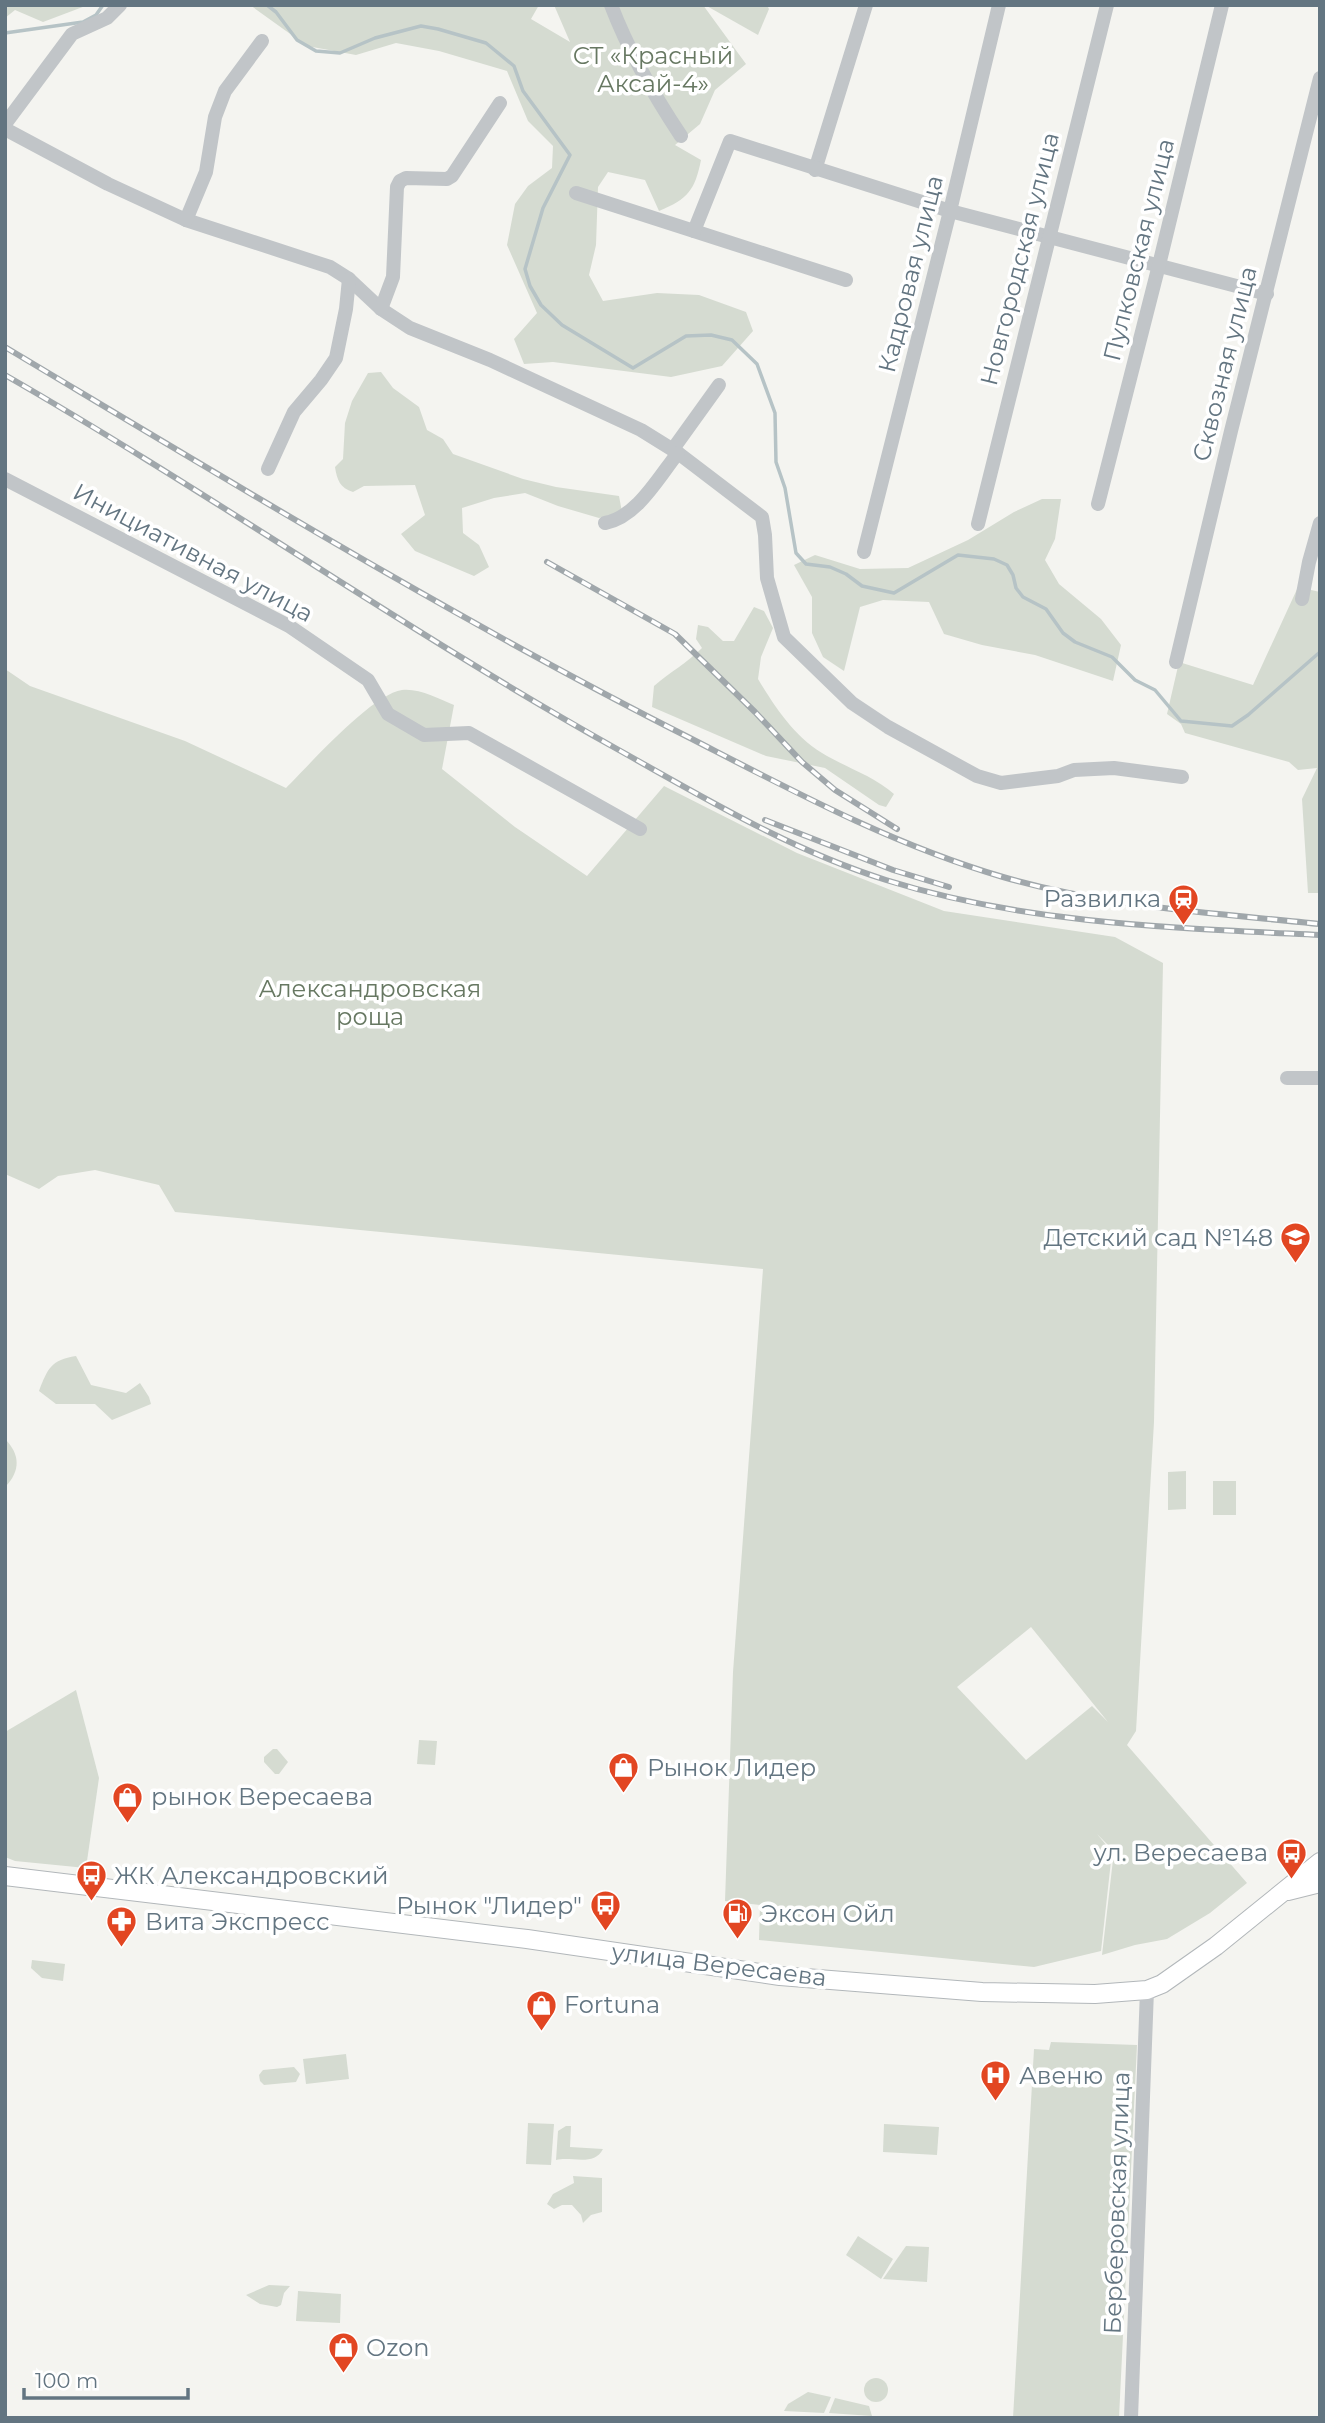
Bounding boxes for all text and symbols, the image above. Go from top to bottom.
park label: СТ «Красный Аксай-4» [573,41,733,98]
street label: Новгородская улица [974,129,1065,388]
street label: Пулковская улица [1097,136,1180,364]
street label: Кадровая улица [872,172,949,375]
street label: Сквозная улица [1186,263,1263,464]
street label: Инициативная улица [68,477,318,628]
station icon: Развилка [1167,882,1201,926]
place label: Развилка [1044,884,1161,913]
park label: Александровская роща [259,974,481,1031]
school or university icon: Детский сад №148 [1279,1221,1313,1265]
place label: Детский сад №148 [1044,1223,1273,1252]
shop icon: Рынок Лидер [607,1751,641,1795]
place label: Рынок Лидер [647,1753,816,1782]
shop icon: рынок Вересаева [111,1780,145,1824]
place label: рынок Вересаева [151,1782,373,1811]
bus stop icon: ул. Вересаева [1274,1836,1308,1880]
place label: ул. Вересаева [1093,1838,1268,1867]
bus stop icon: ЖК Александровский [74,1859,108,1903]
place label: ЖК Александровский [114,1861,388,1890]
bus stop icon: Рынок "Лидер" [588,1889,622,1933]
place label: Рынок "Лидер" [396,1891,582,1920]
fuel station icon: Эксон Ойл [721,1897,755,1941]
place label: Эксон Ойл [761,1899,895,1928]
pharmacy icon: Вита Экспресс [105,1905,139,1949]
place label: Вита Экспресс [145,1907,329,1936]
street label: улица Вересаева [609,1937,828,1992]
shop icon: Fortuna [524,1988,558,2032]
place label: Fortuna [564,1990,660,2019]
hospital icon: Авеню [979,2059,1013,2103]
place label: Авеню [1019,2061,1103,2090]
street label: Берберовская улица [1097,2071,1136,2335]
shop icon: Ozon [326,2331,360,2375]
place label: Ozon [366,2333,429,2362]
scale bar [24,2356,189,2400]
text: 100 m [35,2368,98,2393]

